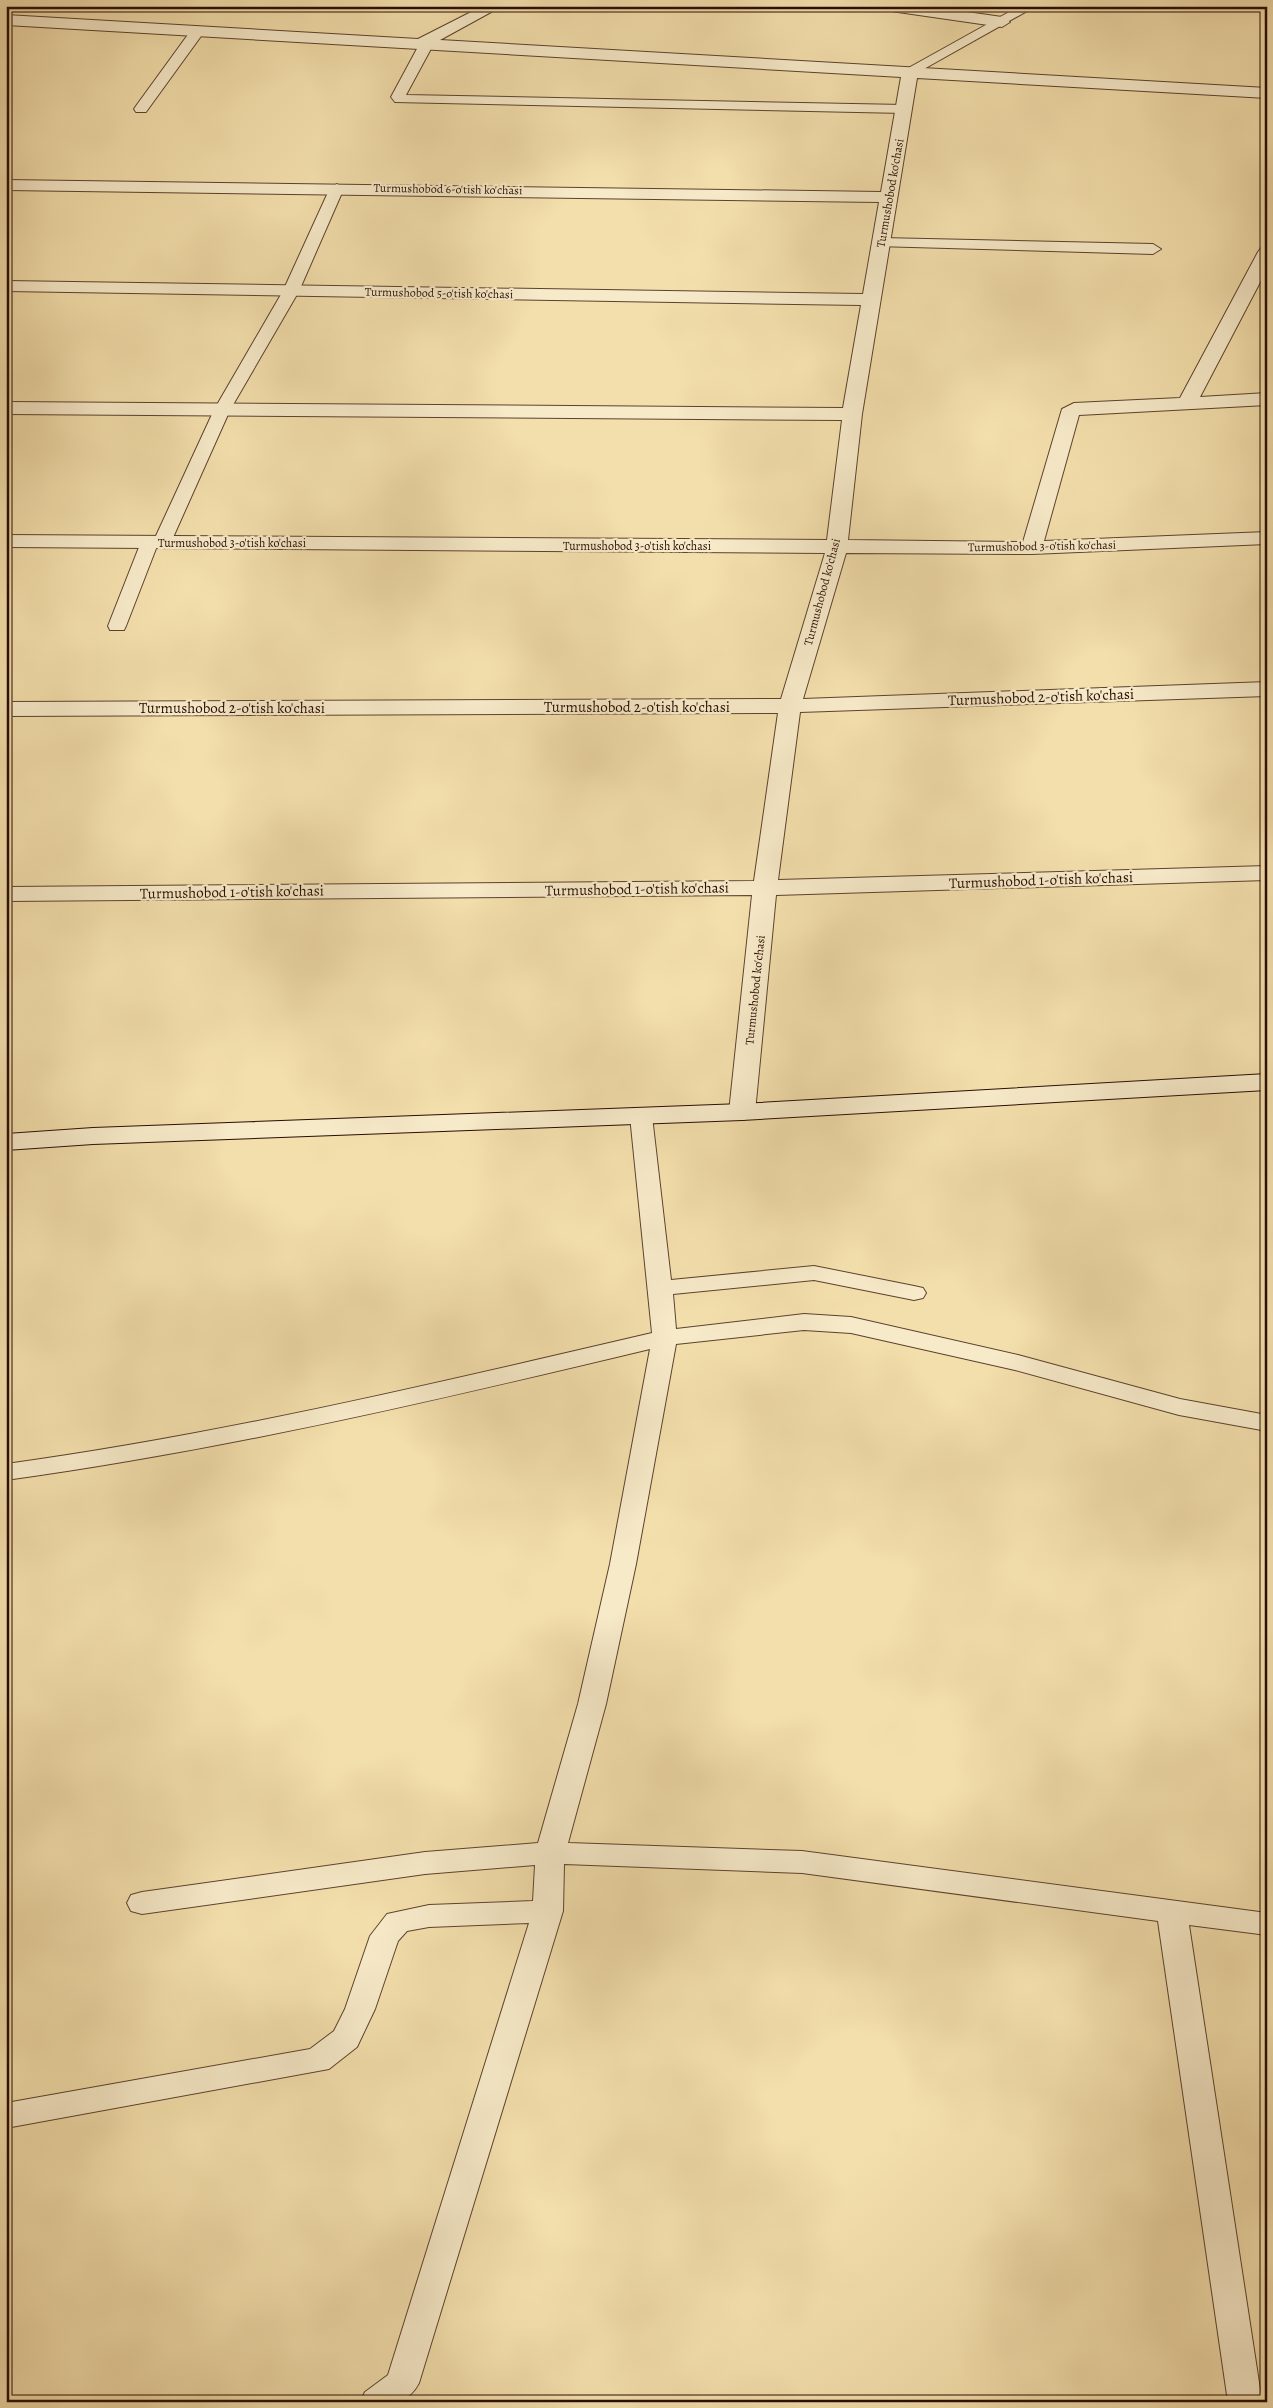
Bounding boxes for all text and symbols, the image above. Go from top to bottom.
street label: Turmushobod ko'chasi [873,137,907,249]
street label: Turmushobod 6-o'tish ko'chasi [374,180,522,198]
street label: Turmushobod 5-o'tish ko'chasi [365,284,513,302]
street label: Turmushobod 3-o'tish ko'chasi [158,535,306,551]
street label: Turmushobod ko'chasi [800,537,844,647]
street label: Turmushobod 3-o'tish ko'chasi [968,537,1116,555]
street label: Turmushobod 3-o'tish ko'chasi [563,538,711,554]
street label: Turmushobod 2-o'tish ko'chasi [948,684,1134,710]
street label: Turmushobod 2-o'tish ko'chasi [544,697,730,717]
street label: Turmushobod 2-o'tish ko'chasi [139,698,325,718]
street label: Turmushobod 1-o'tish ko'chasi [949,867,1133,893]
street label: Turmushobod 1-o'tish ko'chasi [545,877,729,901]
street label: Turmushobod 1-o'tish ko'chasi [140,880,324,904]
street label: Turmushobod ko'chasi [741,934,769,1046]

